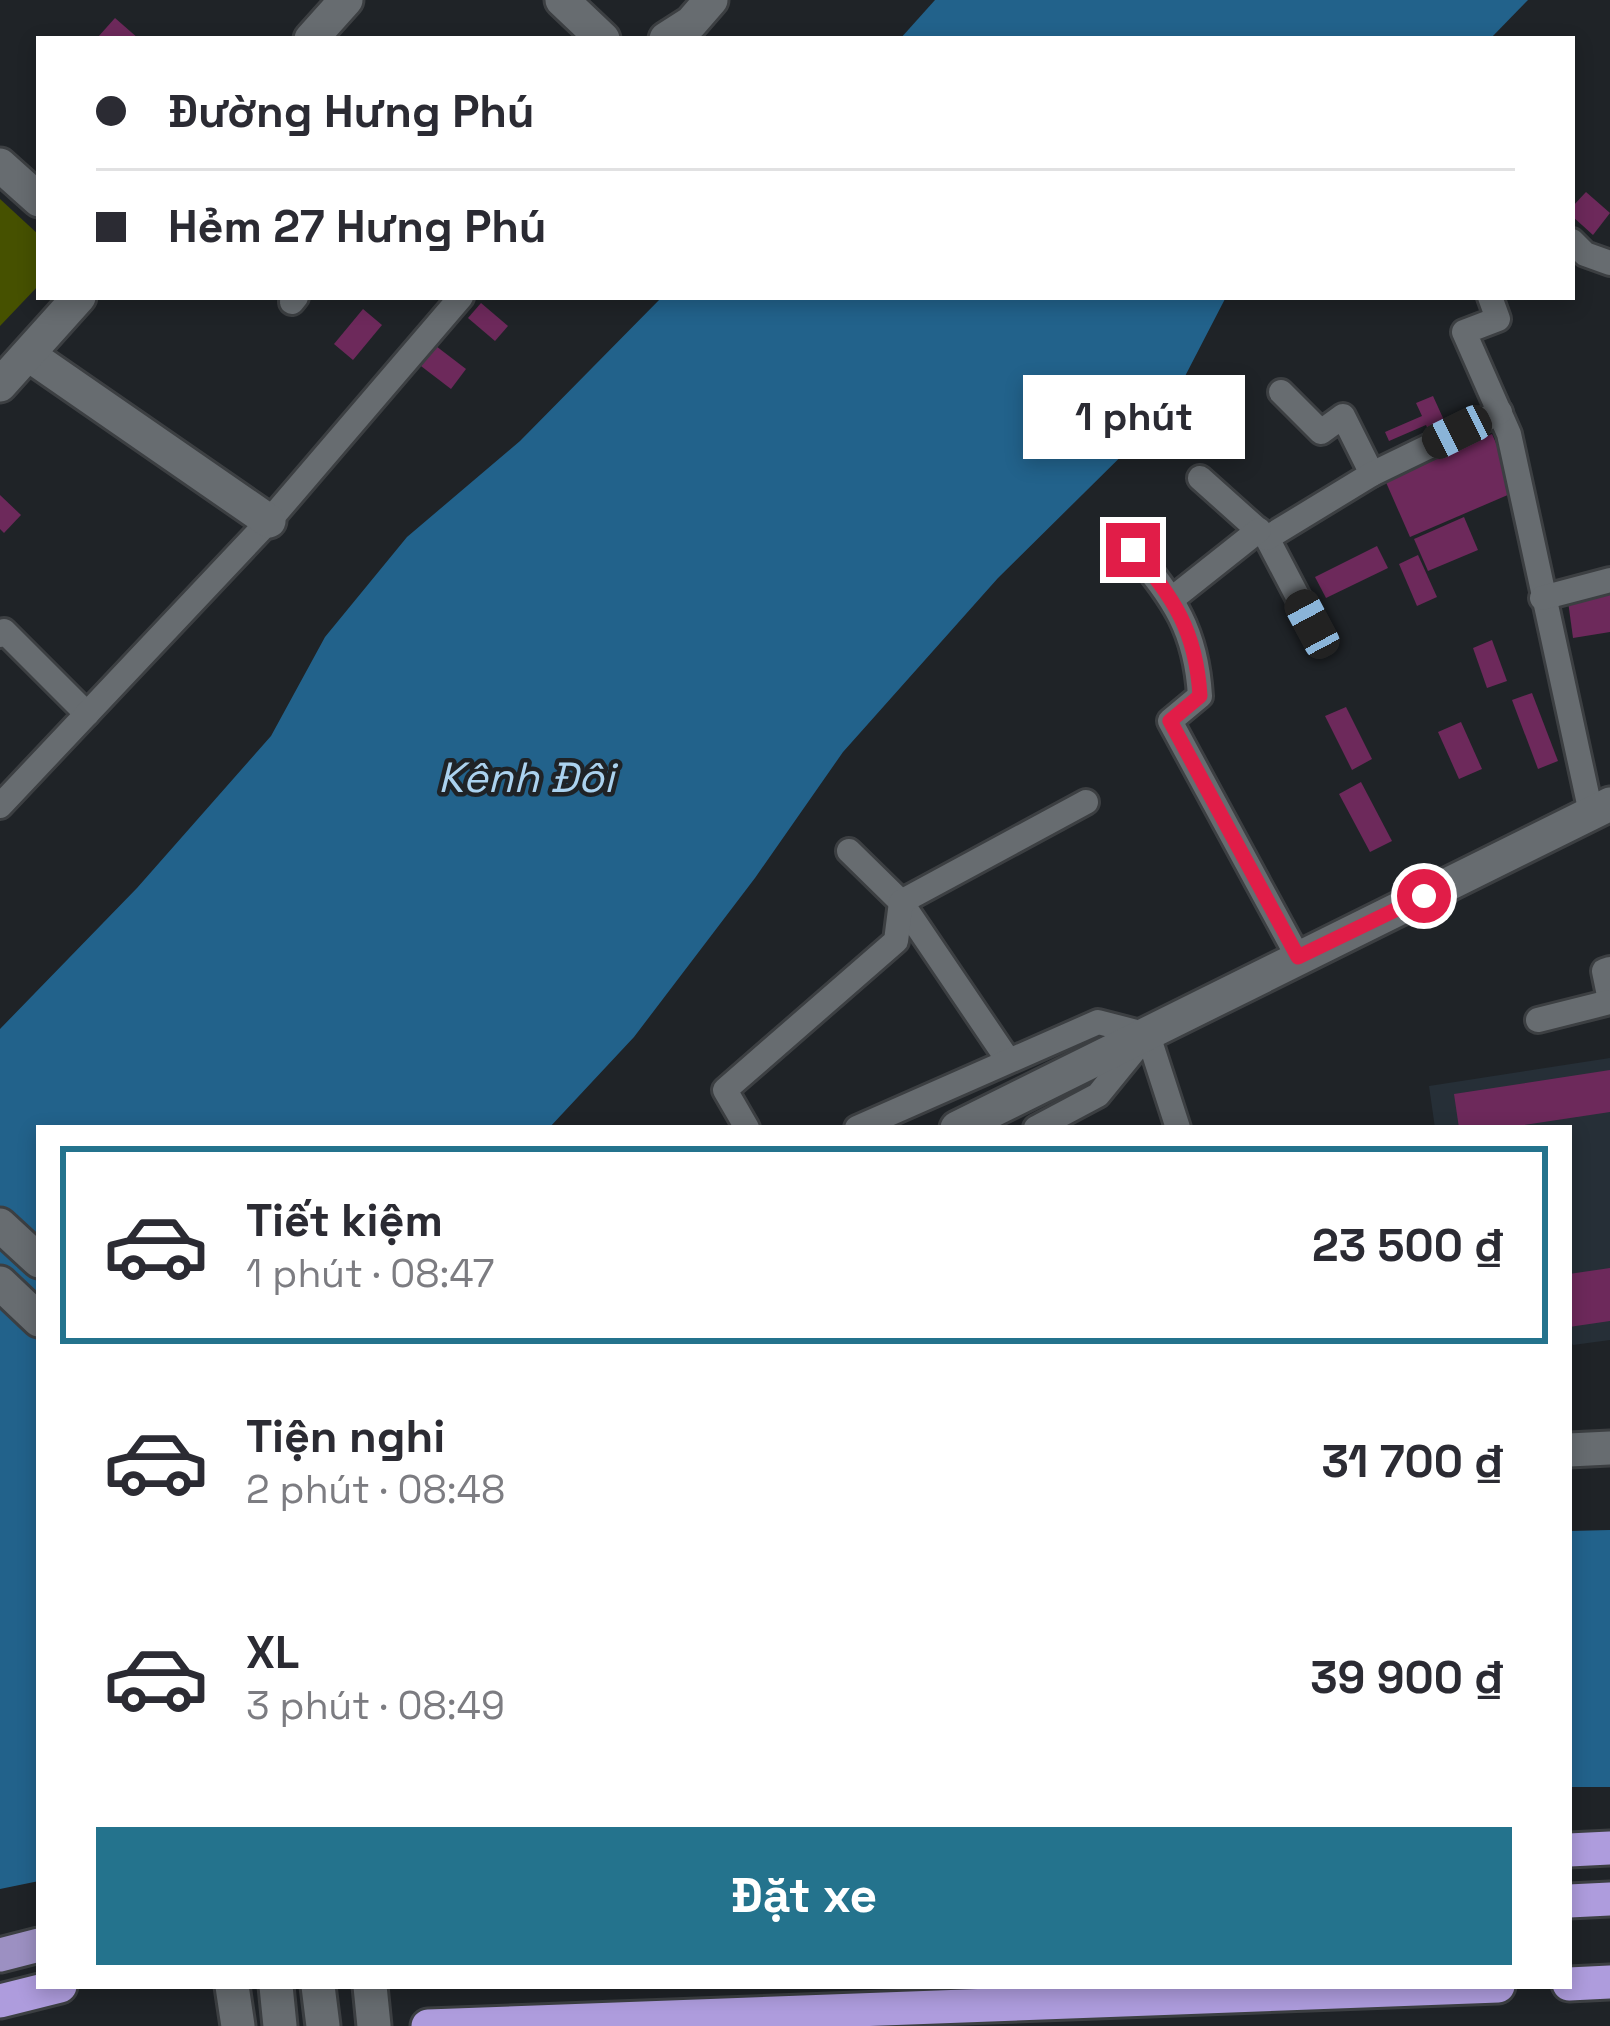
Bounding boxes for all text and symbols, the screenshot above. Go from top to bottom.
text: Đường Hưng Phú [168,83,534,140]
text: Hẻm 27 Hưng Phú [168,198,546,255]
callout: 1 phút [1022,376,1244,460]
text: 1 phút [1075,392,1193,441]
car [1417,400,1497,464]
route end [1106,523,1160,577]
car [1279,584,1345,664]
water label: Kênh Đôi [438,751,619,804]
route start [1397,869,1451,923]
icon: car [102,1191,210,1299]
text: Tiết kiệm [246,1192,443,1249]
text: 23 500 ₫ [1312,1217,1506,1274]
text: 1 phút · 08:47 [246,1249,494,1298]
icon: car [102,1407,210,1515]
text: Tiện nghi [246,1408,445,1465]
text: 31 700 ₫ [1321,1433,1506,1490]
text: 2 phút · 08:48 [246,1465,505,1514]
icon: car [102,1623,210,1731]
text: XL [246,1624,299,1681]
text: 39 900 ₫ [1310,1649,1506,1706]
text: 3 phút · 08:49 [246,1681,505,1730]
button: Đặt xe [96,1827,1512,1965]

